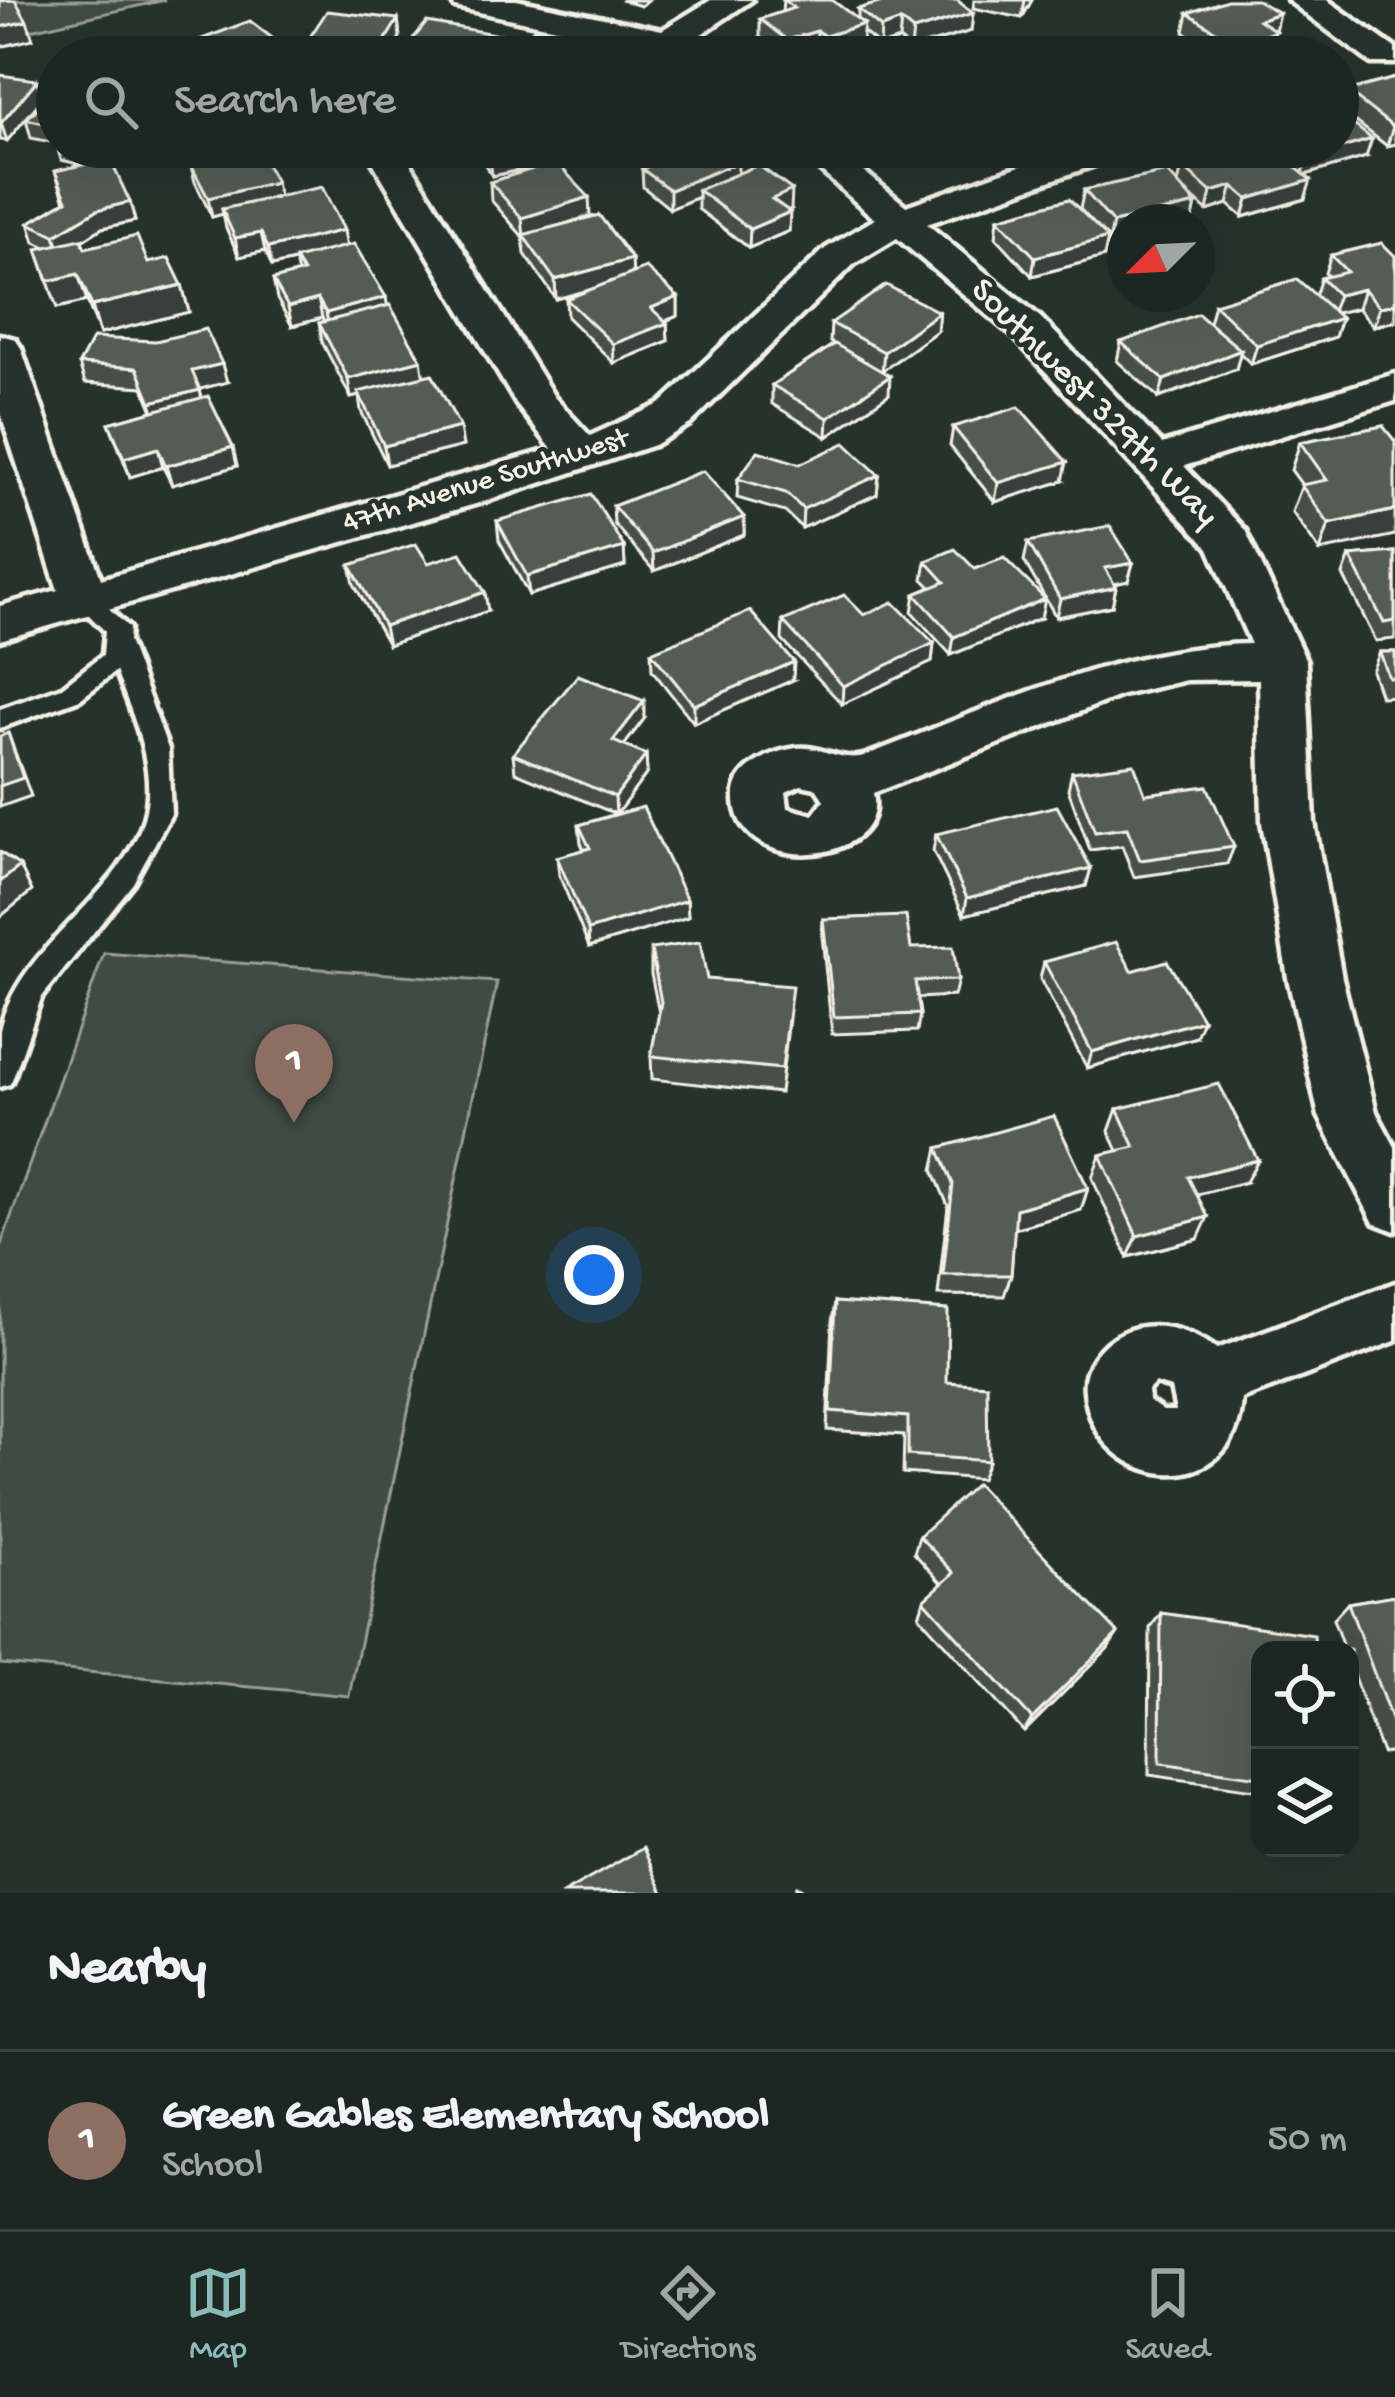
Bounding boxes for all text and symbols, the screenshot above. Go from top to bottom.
search box [36,36,1359,168]
icon: search [78,69,144,135]
text: Search here [174,76,396,129]
north arrow [1107,204,1215,312]
street label: Southwest 329th Way [960,271,1227,538]
street label: 47th Avenue Southwest [339,421,636,542]
pin: 1 [255,1024,333,1123]
your location [564,1245,624,1305]
map controls [1251,1641,1359,1857]
button: locate [1251,1641,1359,1749]
button: layers [1251,1749,1359,1857]
text: Nearby [48,1941,206,2001]
text: Green Gables Elementary School [162,2091,769,2144]
text: 1 [79,2118,95,2164]
text: 50 m [1267,2118,1347,2164]
text: School [162,2144,263,2190]
tab: Map [185,2260,251,2370]
tab: Directions [621,2260,755,2370]
tab: Saved [1125,2260,1210,2370]

